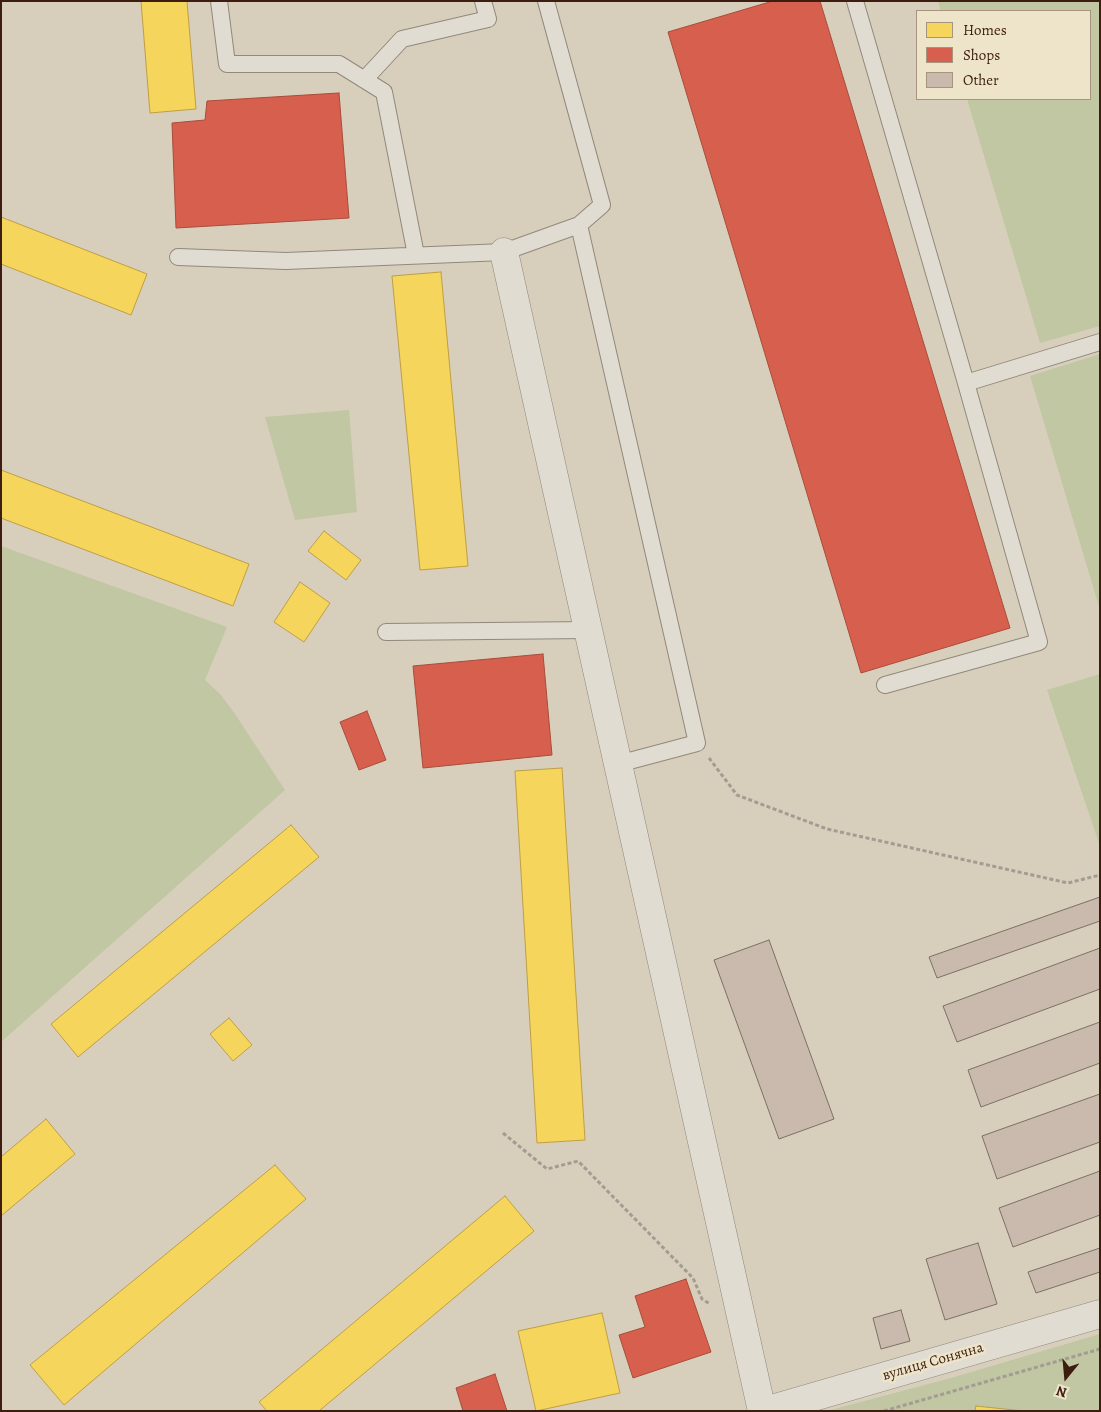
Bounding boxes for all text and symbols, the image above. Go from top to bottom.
legend [916,10,1091,100]
text: Homes [963,20,1007,40]
text: Shops [963,45,1000,65]
text: Other [963,70,999,90]
street label: вулиця Сонячна [880,1339,986,1385]
north arrow [1041,1352,1091,1402]
text: N [1054,1381,1069,1402]

